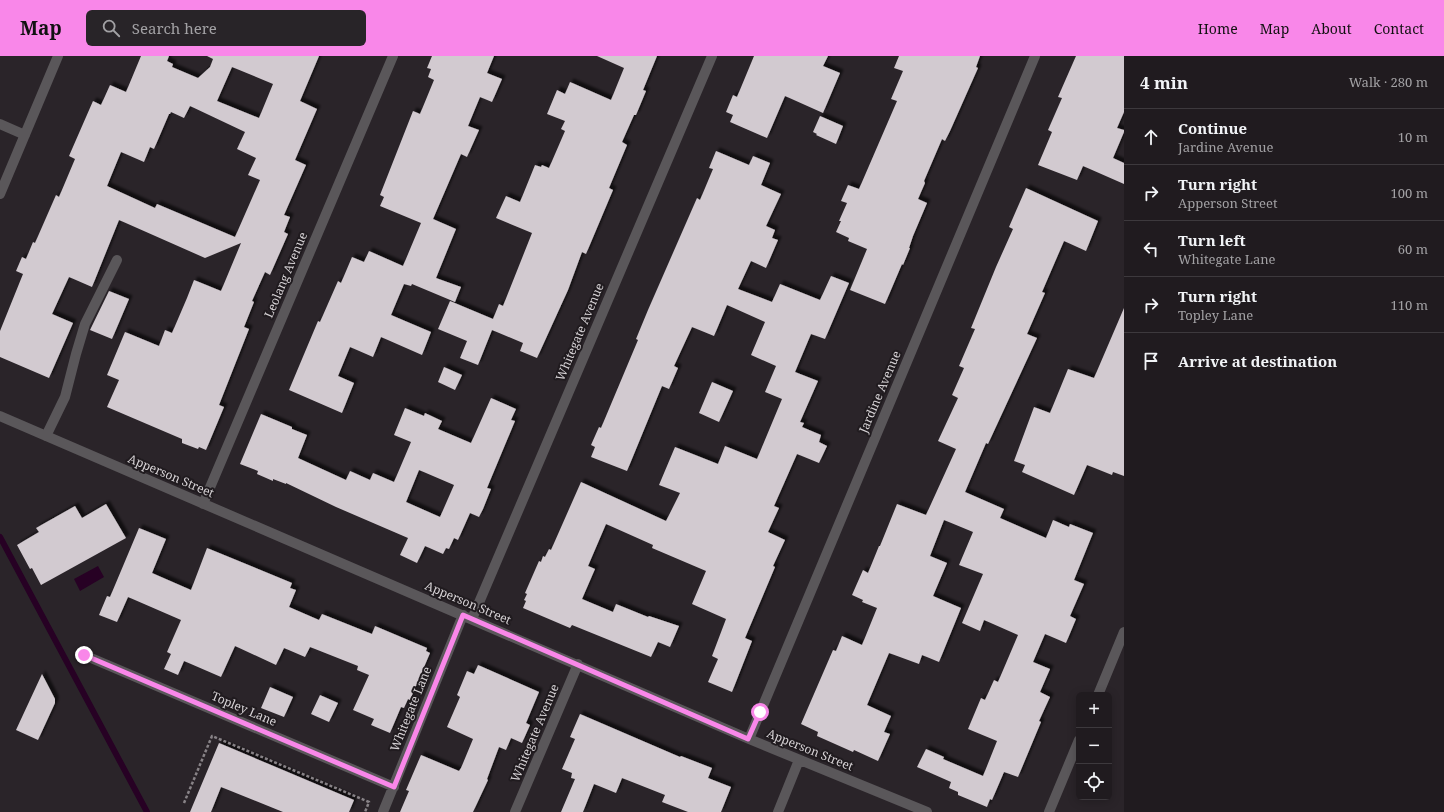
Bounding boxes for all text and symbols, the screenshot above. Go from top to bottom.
search box [86,10,366,46]
text: Map [20,15,62,41]
icon: search [100,17,122,39]
text: Search here [132,18,217,38]
text: Home [1198,19,1238,38]
text: Map [1260,19,1289,38]
text: About [1311,19,1352,38]
text: Contact [1374,19,1424,38]
text: 4 min [1140,71,1188,94]
text: Walk · 280 m [1349,73,1428,91]
text: Continue [1178,118,1247,138]
icon: ahead [1140,126,1162,148]
text: 10 m [1398,128,1428,146]
text: Jardine Avenue [1178,138,1273,156]
text: Turn right [1178,174,1257,194]
icon: right [1140,182,1162,204]
text: 100 m [1391,184,1428,202]
text: Apperson Street [1178,194,1278,212]
street label: Leolang Avenue [260,229,311,320]
text: Turn left [1178,230,1246,250]
icon: left [1140,238,1162,260]
text: 60 m [1398,240,1428,258]
text: Whitegate Lane [1178,250,1276,268]
street label: Whitegate Avenue [551,280,608,383]
text: Turn right [1178,286,1257,306]
icon: right [1140,294,1162,316]
text: 110 m [1391,296,1428,314]
text: Topley Lane [1178,306,1253,324]
street label: Jardine Avenue [854,348,905,437]
icon: arrive [1140,350,1162,372]
text: Arrive at destination [1178,351,1337,371]
street label: Apperson Street [126,450,217,501]
street label: Apperson Street [423,577,514,628]
route end [75,646,93,664]
street label: Whitegate Lane [386,664,435,754]
street label: Whitegate Avenue [506,681,563,784]
street label: Topley Lane [209,687,279,730]
map controls [1076,692,1112,800]
button: + [1076,692,1112,728]
route start [751,703,769,721]
street label: Apperson Street [764,724,856,775]
button: − [1076,728,1112,764]
button: locate [1076,764,1112,800]

